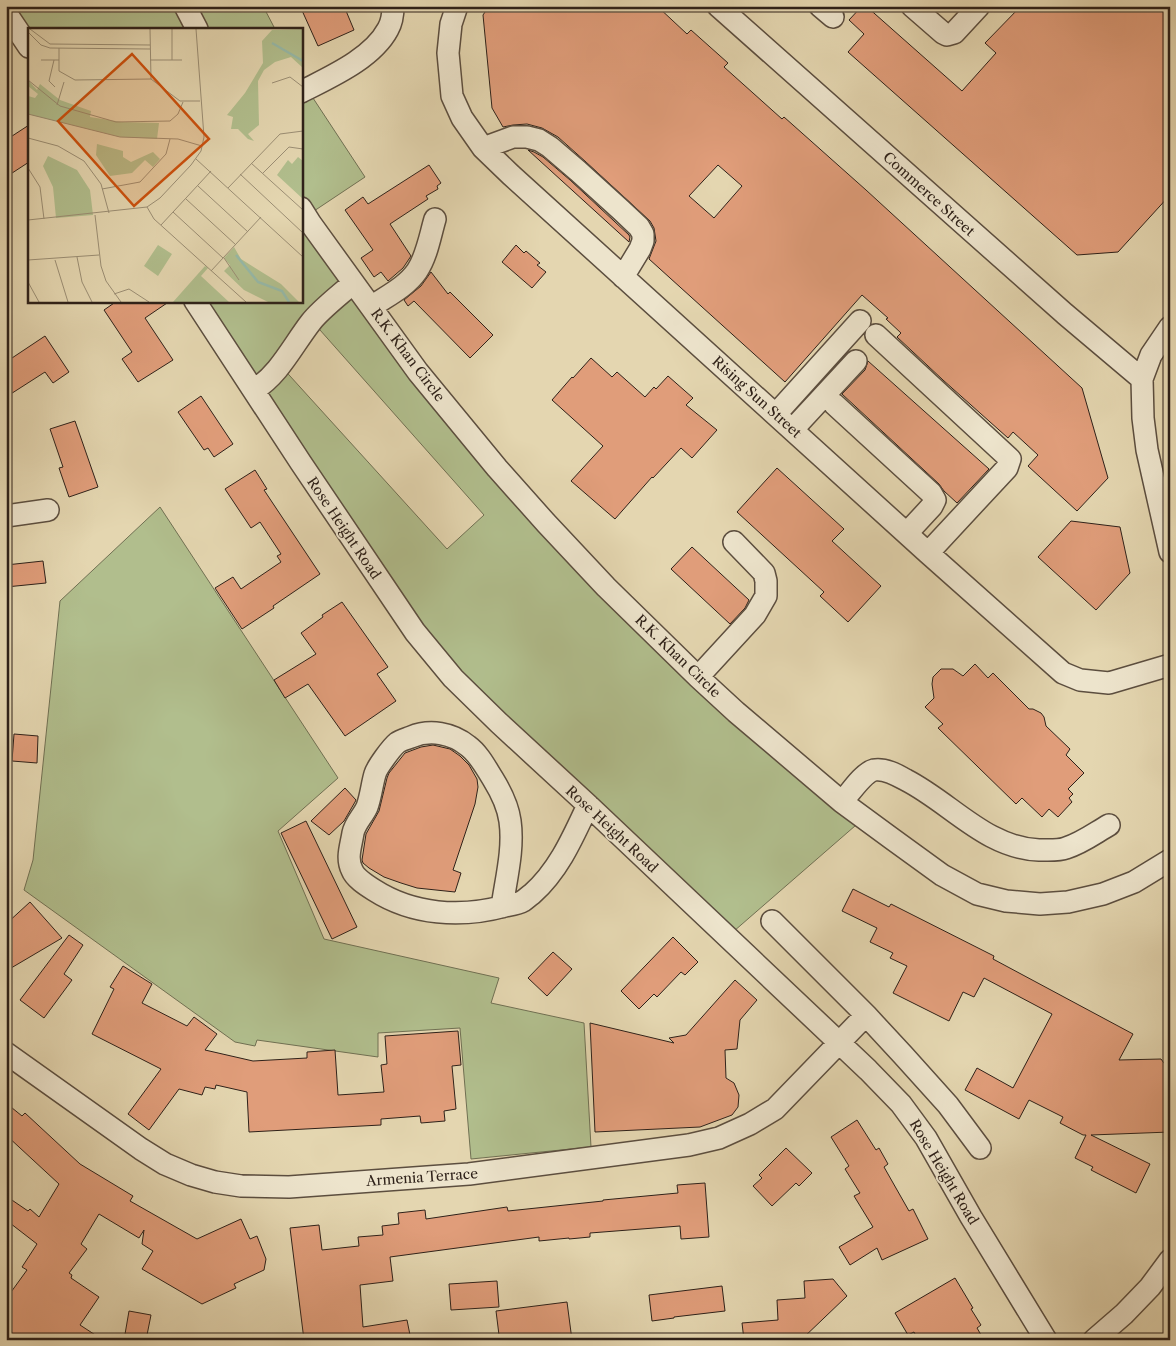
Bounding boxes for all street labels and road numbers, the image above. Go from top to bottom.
street label: Commerce Street [879,148,979,240]
street label: R.K. Khan Circle [367,305,449,405]
street label: Rising Sun Street [709,352,805,442]
street label: Rose Height Road [303,473,385,583]
street label: R.K. Khan Circle [631,611,725,701]
street label: Rose Height Road [562,782,662,877]
street label: Rose Height Road [905,1116,983,1228]
street label: Armenia Terrace [364,1164,479,1190]

